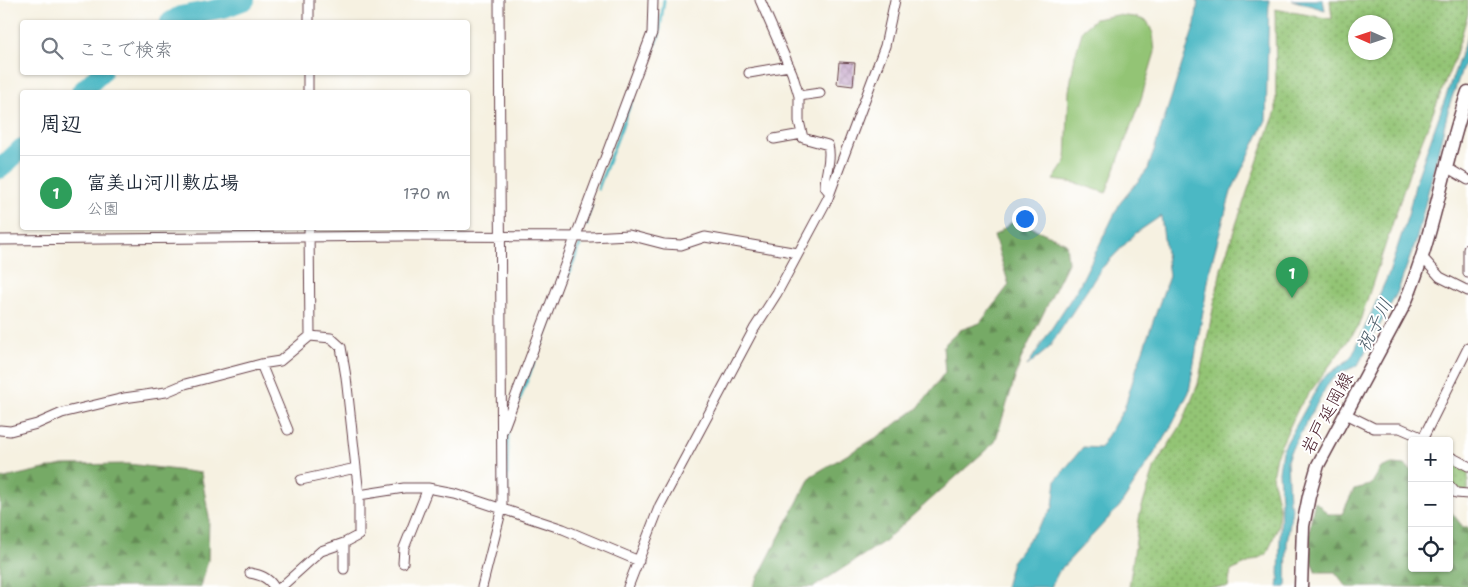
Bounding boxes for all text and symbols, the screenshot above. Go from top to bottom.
north arrow [1348,15,1393,60]
search box [20,20,470,75]
icon: search [38,34,66,62]
text: ここで検索 [78,37,173,62]
text: 周辺 [40,110,82,138]
text: 富美山河川敷広場 [87,170,239,195]
text: 1 [52,183,60,204]
text: 170 m [403,183,450,204]
text: 公園 [87,198,119,219]
your location [1012,206,1038,232]
pin: 1 [1276,257,1308,298]
water label: 祝子川 [1350,294,1399,356]
street label: 岩戸延岡線 [1295,368,1359,458]
map controls [1408,437,1453,572]
button: + [1408,437,1453,482]
button: − [1408,482,1453,527]
button: locate [1408,527,1453,572]

